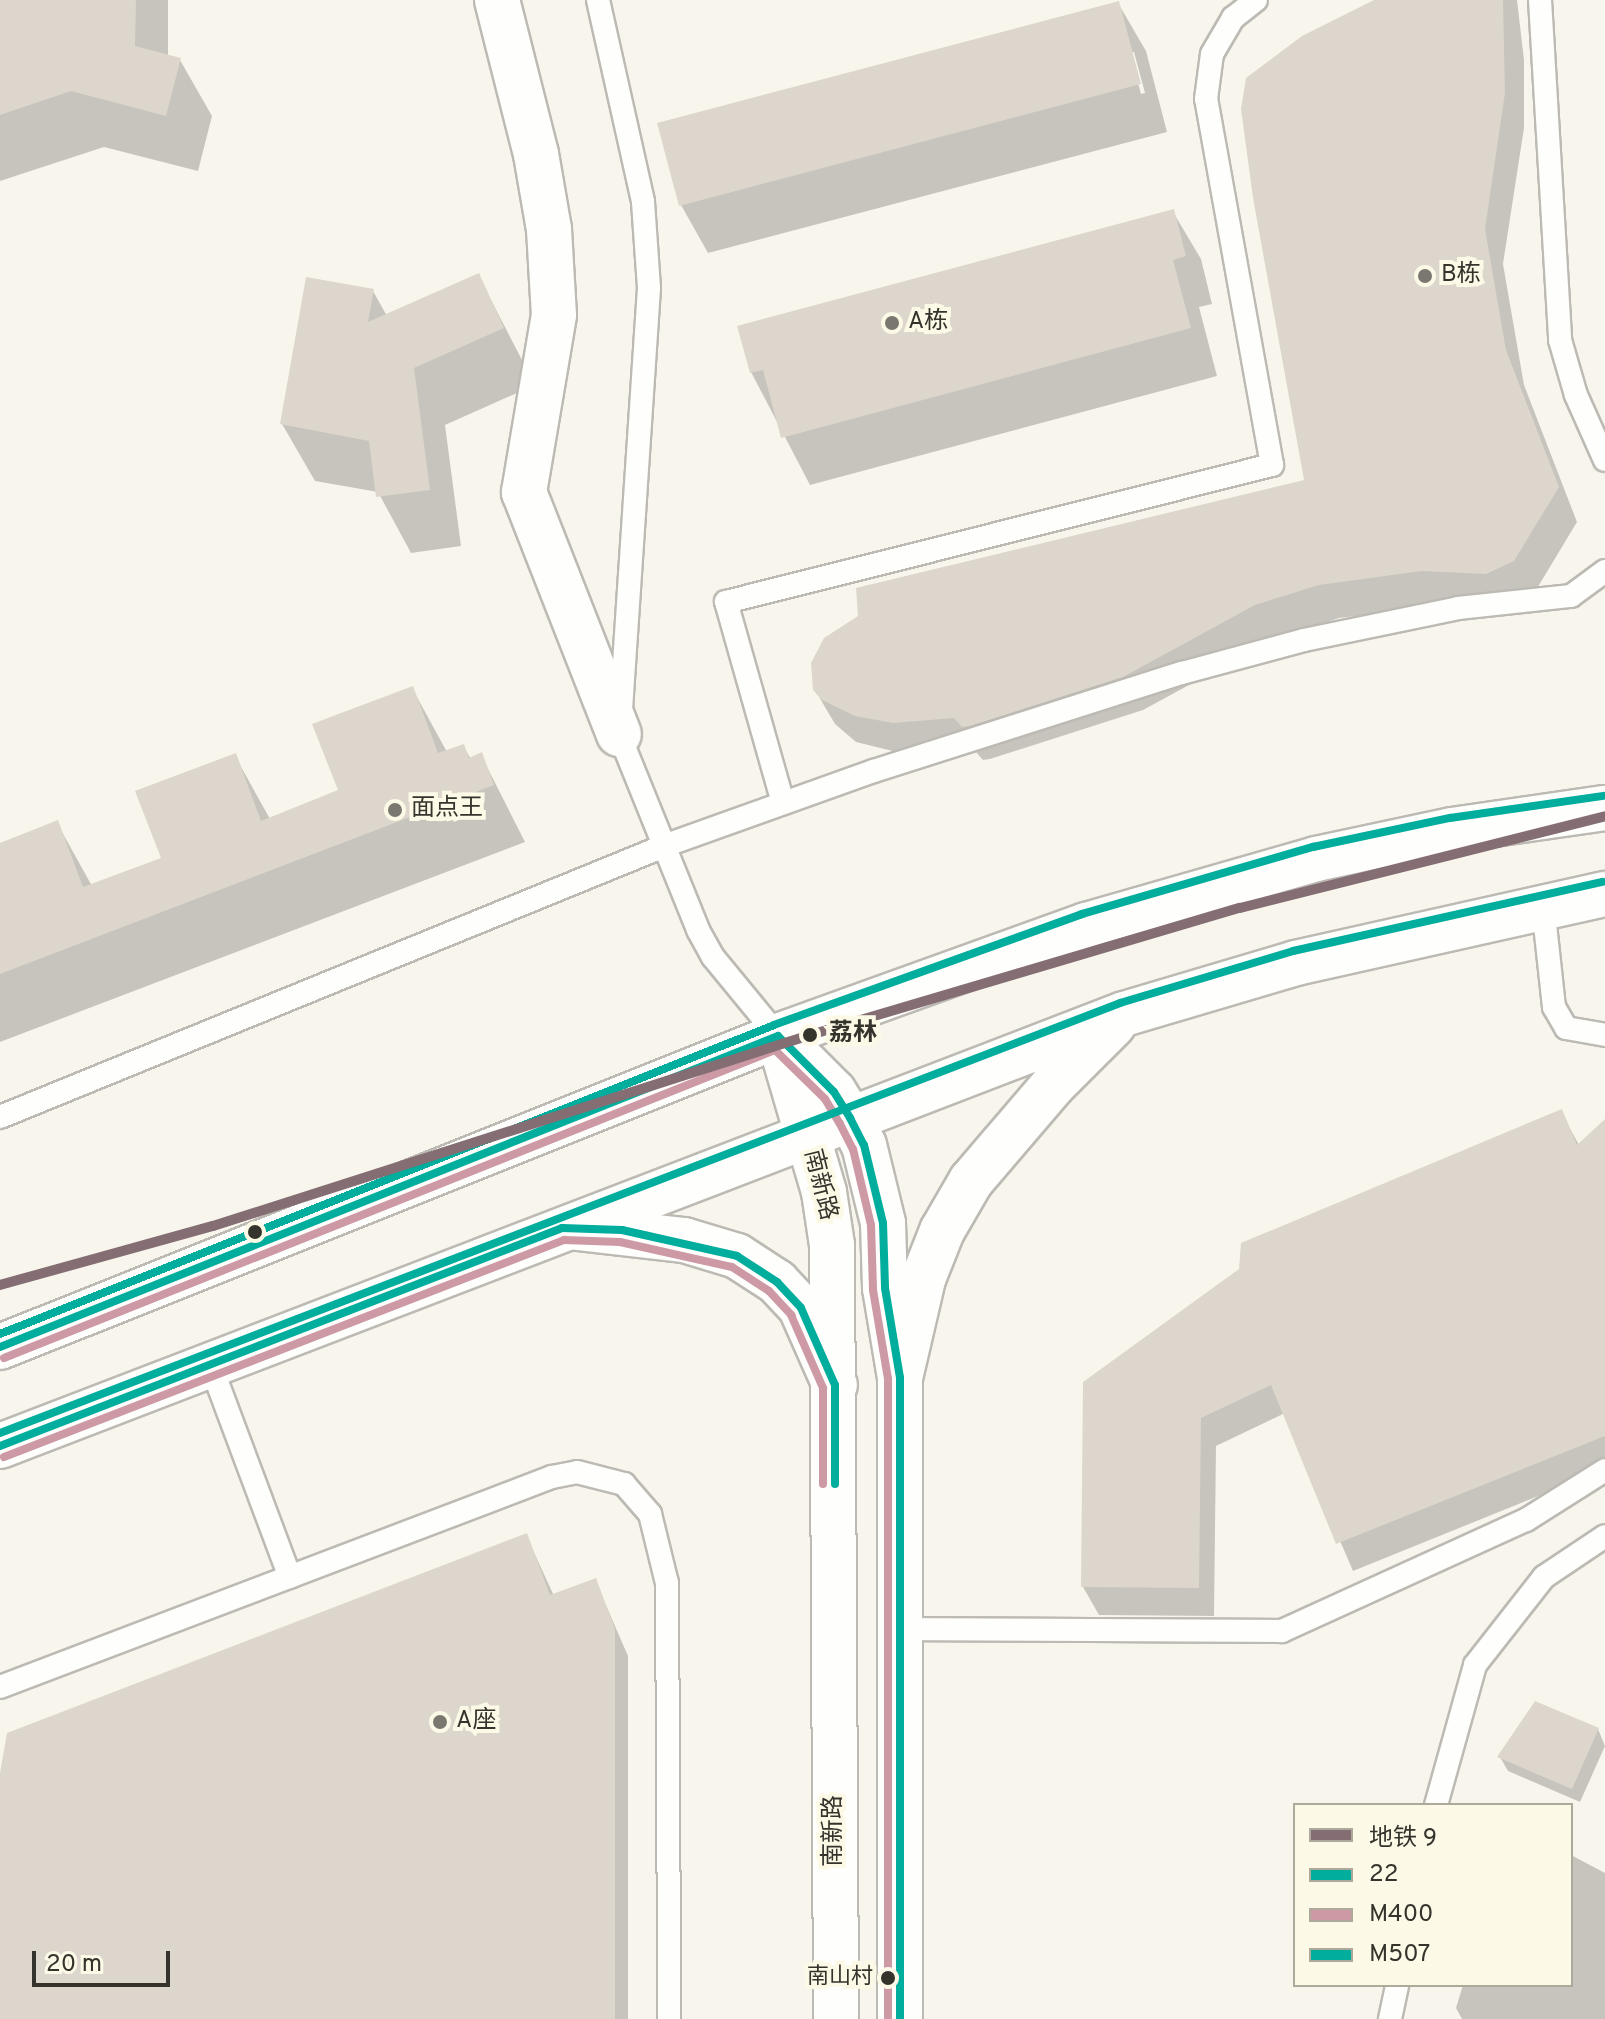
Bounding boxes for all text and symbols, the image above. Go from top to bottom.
place label: B栋 [1441,262,1481,290]
marker: B栋 [1416,267,1434,285]
place label: A栋 [908,309,948,337]
marker: A栋 [883,314,901,332]
place label: 面点王 [411,796,483,824]
marker: 面点王 [386,801,404,819]
place label: 荔林 [829,1021,877,1049]
marker: 荔林 [798,1023,822,1047]
street label: 南新路 [796,1147,842,1223]
unlabelled marker [247,1224,263,1240]
place label: A座 [456,1708,496,1736]
marker: A座 [431,1713,449,1731]
street label: 南新路 [821,1795,849,1867]
legend [1293,1803,1573,1987]
text: 地铁 9 [1369,1824,1437,1854]
text: 22 [1369,1860,1398,1890]
text: M400 [1369,1900,1433,1930]
scale bar [36,1935,174,1985]
text: M507 [1369,1940,1430,1970]
text: 20 m [46,1950,102,1980]
place label: 南山村 [807,1965,873,1991]
marker: 南山村 [880,1970,896,1986]

